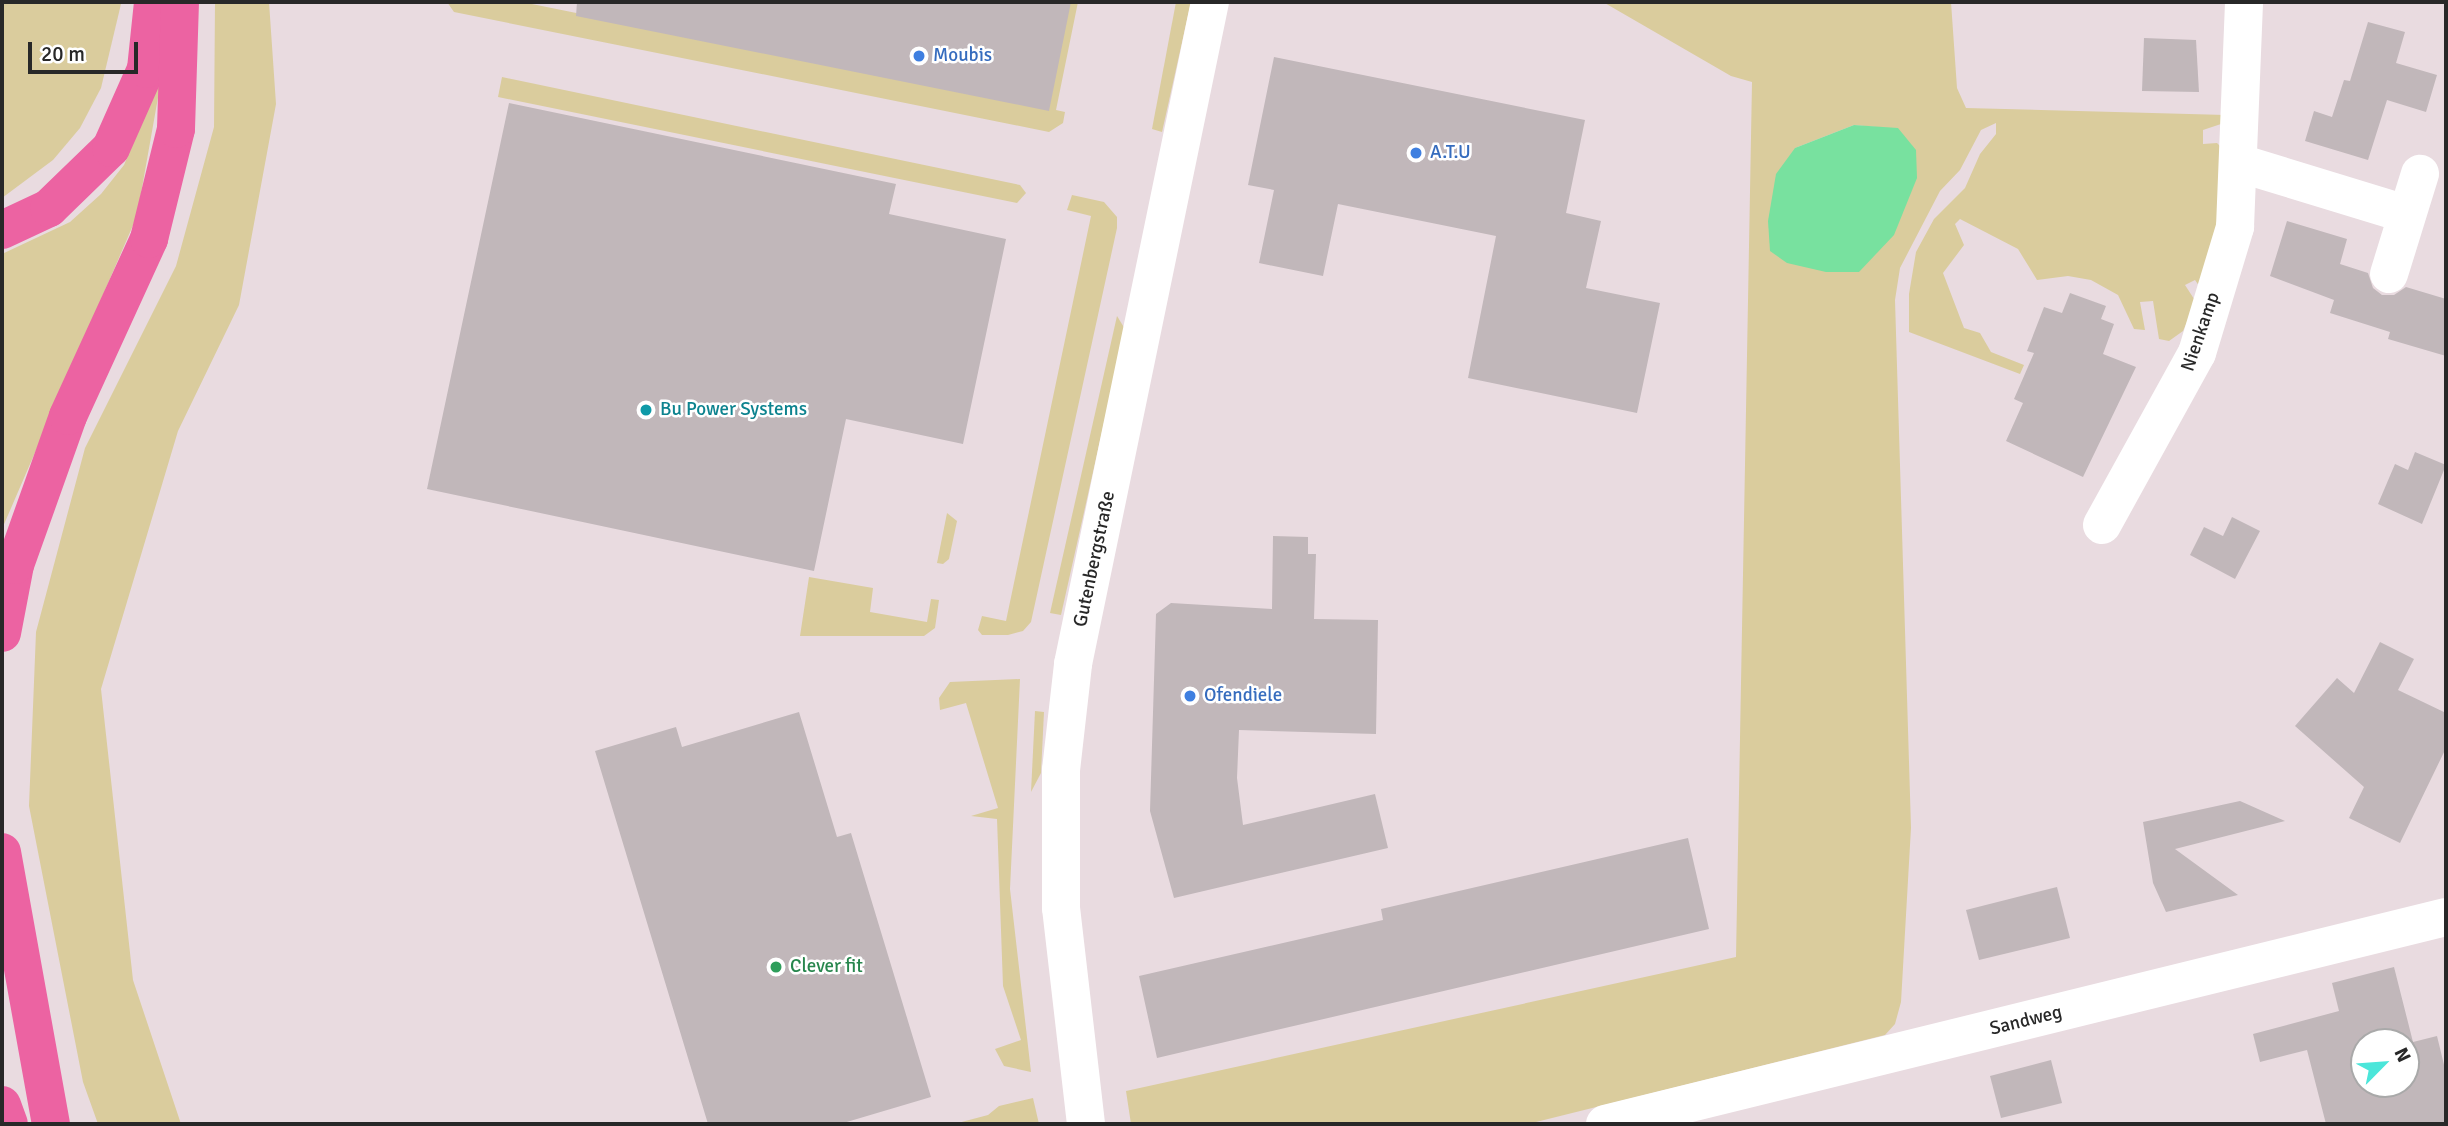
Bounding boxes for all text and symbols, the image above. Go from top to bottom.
scale bar [32,28,142,72]
text: 20 m [41,41,85,67]
place label: Moubis [933,45,992,67]
marker: Moubis [911,48,927,64]
place label: A.T.U [1430,142,1471,164]
marker: A.T.U [1408,145,1424,161]
street label: Nienkamp [2177,289,2225,375]
place label: Bu Power Systems [660,399,807,421]
marker: Bu Power Systems [638,402,654,418]
street label: Gutenbergstraße [1069,489,1121,629]
place label: Ofendiele [1204,685,1282,707]
marker: Ofendiele [1182,688,1198,704]
place label: Clever fit [790,956,863,978]
marker: Clever fit [768,959,784,975]
street label: Sandweg [1988,1001,2064,1041]
north arrow [2350,1028,2420,1098]
text: N [2389,1044,2416,1066]

